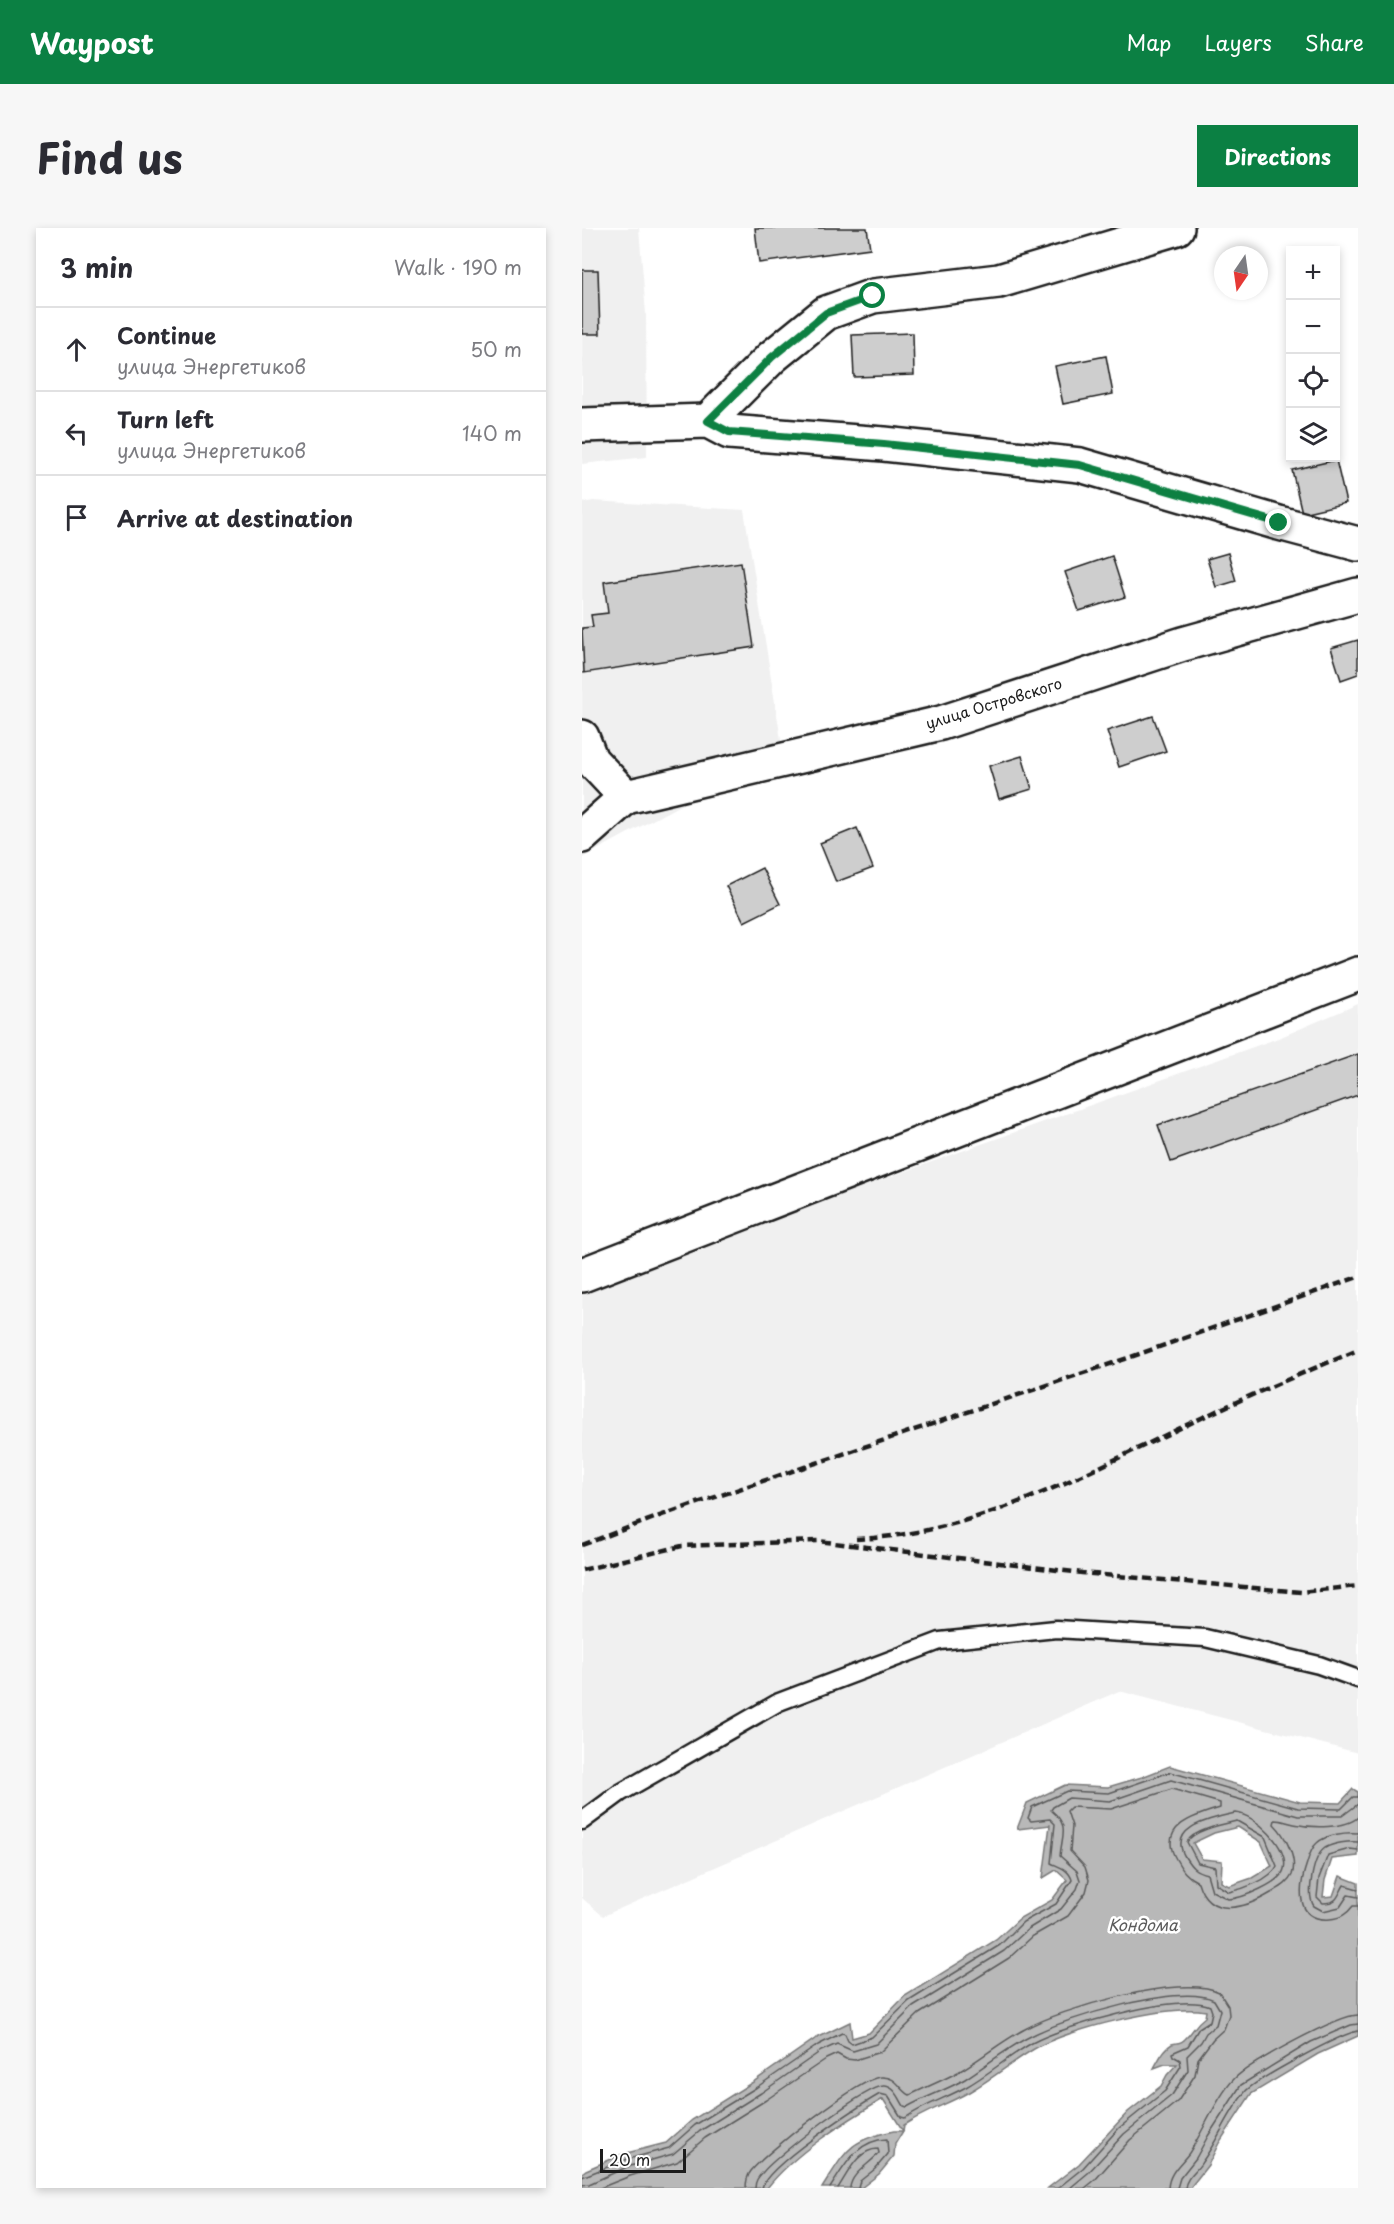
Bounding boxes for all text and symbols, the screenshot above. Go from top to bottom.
text: Waypost [30,21,154,64]
text: Map [1127,26,1171,58]
text: Layers [1204,26,1272,58]
text: Share [1305,26,1364,58]
text: Find us [36,125,183,188]
button: Directions [1197,125,1358,187]
north arrow [1214,246,1268,300]
map controls [1286,246,1340,462]
button: + [1286,246,1340,300]
text: 3 min [60,248,133,287]
text: Walk · 190 m [394,252,522,282]
route start [859,282,885,308]
button: − [1286,300,1340,354]
text: Continue [117,318,216,351]
icon: ahead [60,333,93,366]
text: 50 m [470,334,522,364]
text: улица Энергетиков [117,351,306,381]
button: locate [1286,354,1340,408]
text: Turn left [117,402,214,435]
button: layers [1286,408,1340,462]
icon: left [60,417,93,450]
text: 140 m [462,418,522,448]
text: улица Энергетиков [117,435,306,465]
icon: arrive [60,501,93,534]
text: Arrive at destination [117,501,353,534]
route end [1265,509,1291,535]
street label: улица Островского [922,671,1065,734]
water label: Кондома [1108,1912,1179,1936]
scale bar [600,2146,686,2174]
text: 20 m [609,2147,650,2171]

